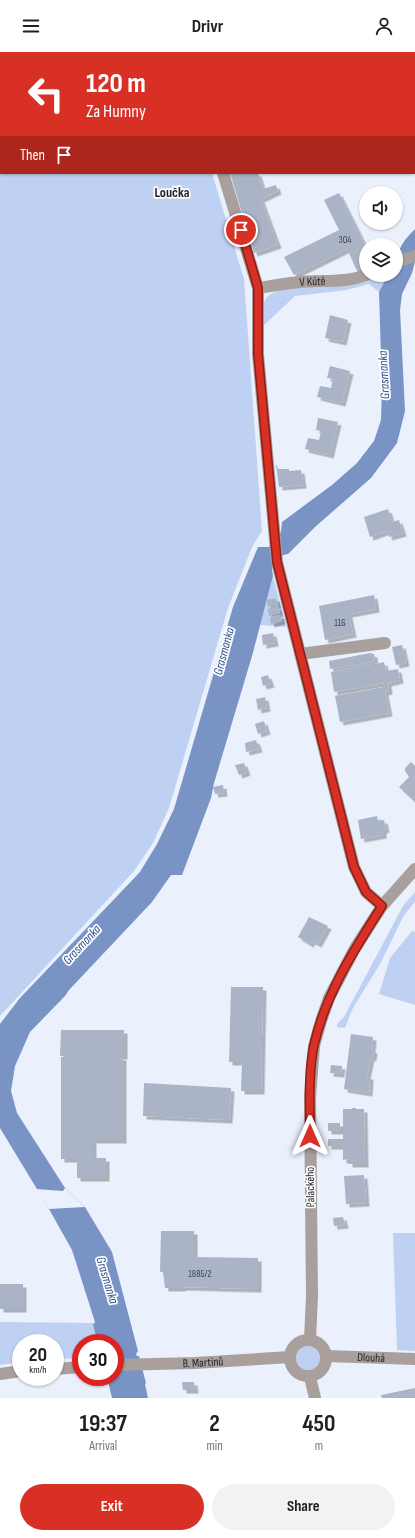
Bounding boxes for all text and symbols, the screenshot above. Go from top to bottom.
icon: menu [20,15,42,37]
icon: person [373,15,395,37]
text: Drivr [192,16,223,37]
text: 120 m [86,67,146,100]
icon: left [20,68,72,120]
text: Za Humny [86,101,146,122]
icon: arrive [53,144,75,166]
text: Then [20,146,45,165]
district label: Loučka [154,184,190,201]
map controls [359,186,403,282]
button: sound [359,186,403,230]
pin [224,213,258,247]
icon: arrive [230,219,252,241]
house number: 304 [339,234,351,246]
button: layers [359,238,403,282]
street label: V Kútě [299,274,326,290]
water label: Grasmanka [375,350,393,400]
house number: 116 [334,617,346,629]
water label: Grasmanka [210,625,238,677]
water label: Grasmanka [59,921,105,968]
position arrow [289,1115,331,1157]
street label: Palackého [303,1167,318,1207]
water label: Grasmanka [92,1255,122,1307]
house number: 1885/2 [188,1268,212,1280]
speed limit sign: 30 [72,1334,124,1386]
text: 20 [29,1343,47,1367]
street label: Dlouhá [357,1350,386,1366]
street label: B. Martinů [182,1354,224,1371]
text: km/h [29,1364,47,1376]
text: 19:37 [80,1409,127,1438]
text: 2 [209,1409,220,1438]
text: 450 [302,1409,335,1438]
text: Arrival [89,1438,117,1454]
text: min [206,1438,223,1454]
text: m [315,1438,323,1454]
button: Exit [20,1484,204,1530]
button: Share [212,1484,395,1530]

